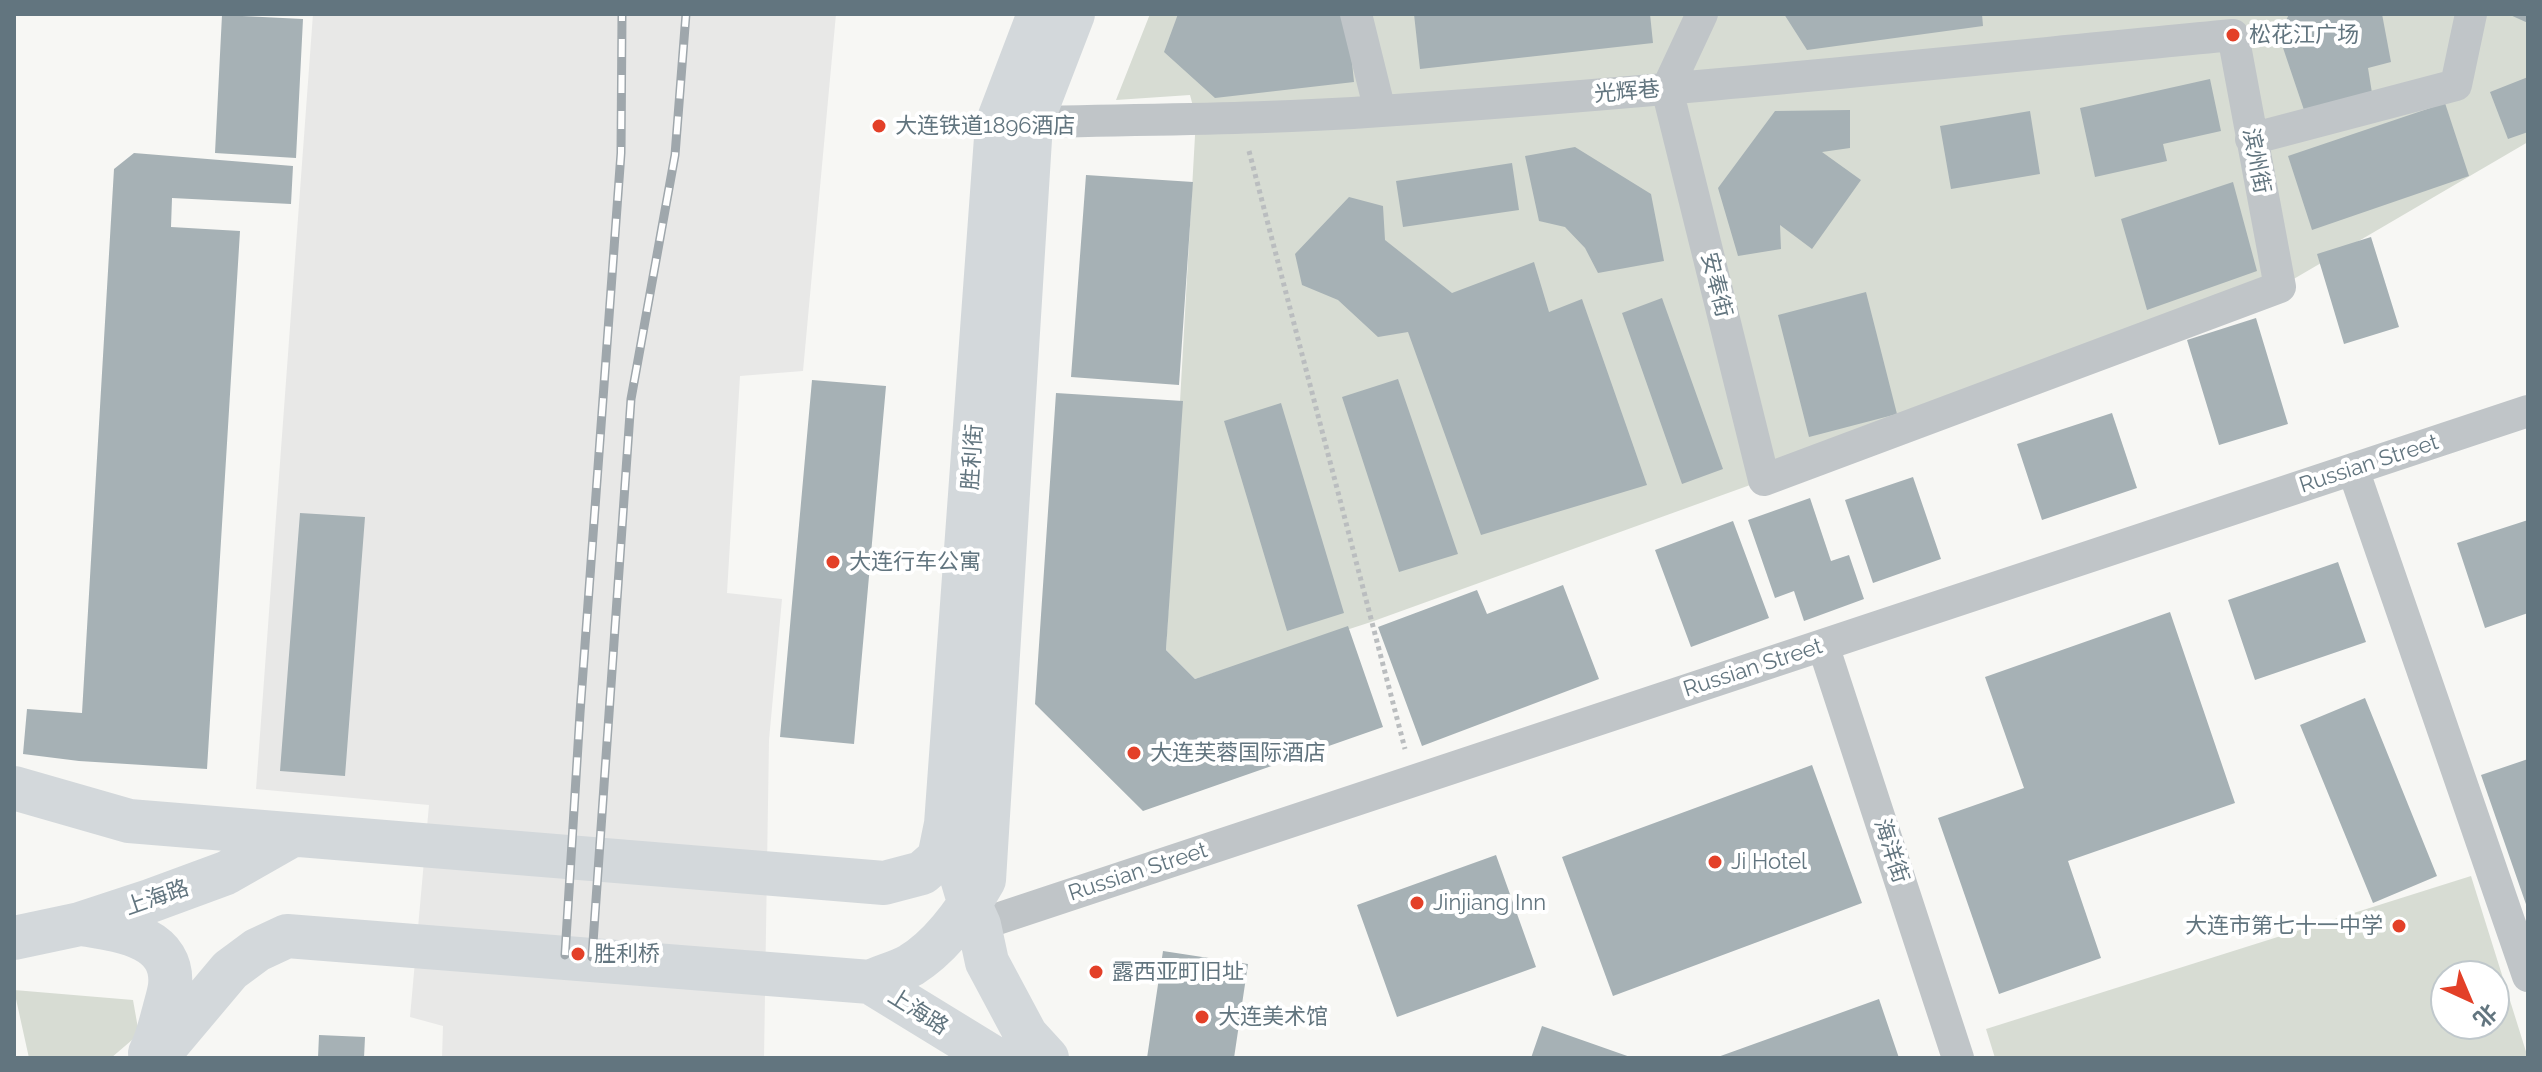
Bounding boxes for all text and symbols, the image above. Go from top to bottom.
place label: 松花江广场 [2249,22,2359,48]
marker: 松花江广场 [2224,26,2242,44]
street label: 光辉巷 [1593,76,1661,108]
place label: 大连铁道1896酒店 [895,113,1076,139]
marker: 大连铁道1896酒店 [870,117,888,135]
street label: 滨州街 [2237,126,2275,196]
street label: 安奉街 [1695,250,1737,320]
street label: 胜利街 [958,423,988,491]
street label: Russian Street [2296,429,2442,499]
place label: 大连行车公寓 [849,549,981,575]
marker: 大连行车公寓 [824,553,842,571]
street label: Russian Street [1680,633,1826,703]
place label: 大连芙蓉国际酒店 [1150,740,1326,766]
marker: 大连芙蓉国际酒店 [1125,744,1143,762]
street label: 海洋街 [1868,816,1914,886]
street label: Russian Street [1065,837,1211,907]
place label: Ji Hotel [1731,849,1807,875]
marker: Ji Hotel [1706,853,1724,871]
street label: 上海路 [122,875,192,921]
place label: Jinjiang Inn [1433,890,1546,916]
marker: Jinjiang Inn [1408,894,1426,912]
place label: 大连市第七十一中学 [2185,913,2383,939]
marker: 大连市第七十一中学 [2390,917,2408,935]
place label: 胜利桥 [594,941,660,967]
marker: 胜利桥 [569,945,587,963]
place label: 露西亚町旧址 [1112,959,1244,985]
north arrow [2430,960,2510,1040]
marker: 露西亚町旧址 [1087,963,1105,981]
street label: 上海路 [883,983,953,1041]
text: 北 [2468,999,2502,1033]
place label: 大连美术馆 [1218,1004,1328,1030]
marker: 大连美术馆 [1193,1008,1211,1026]

